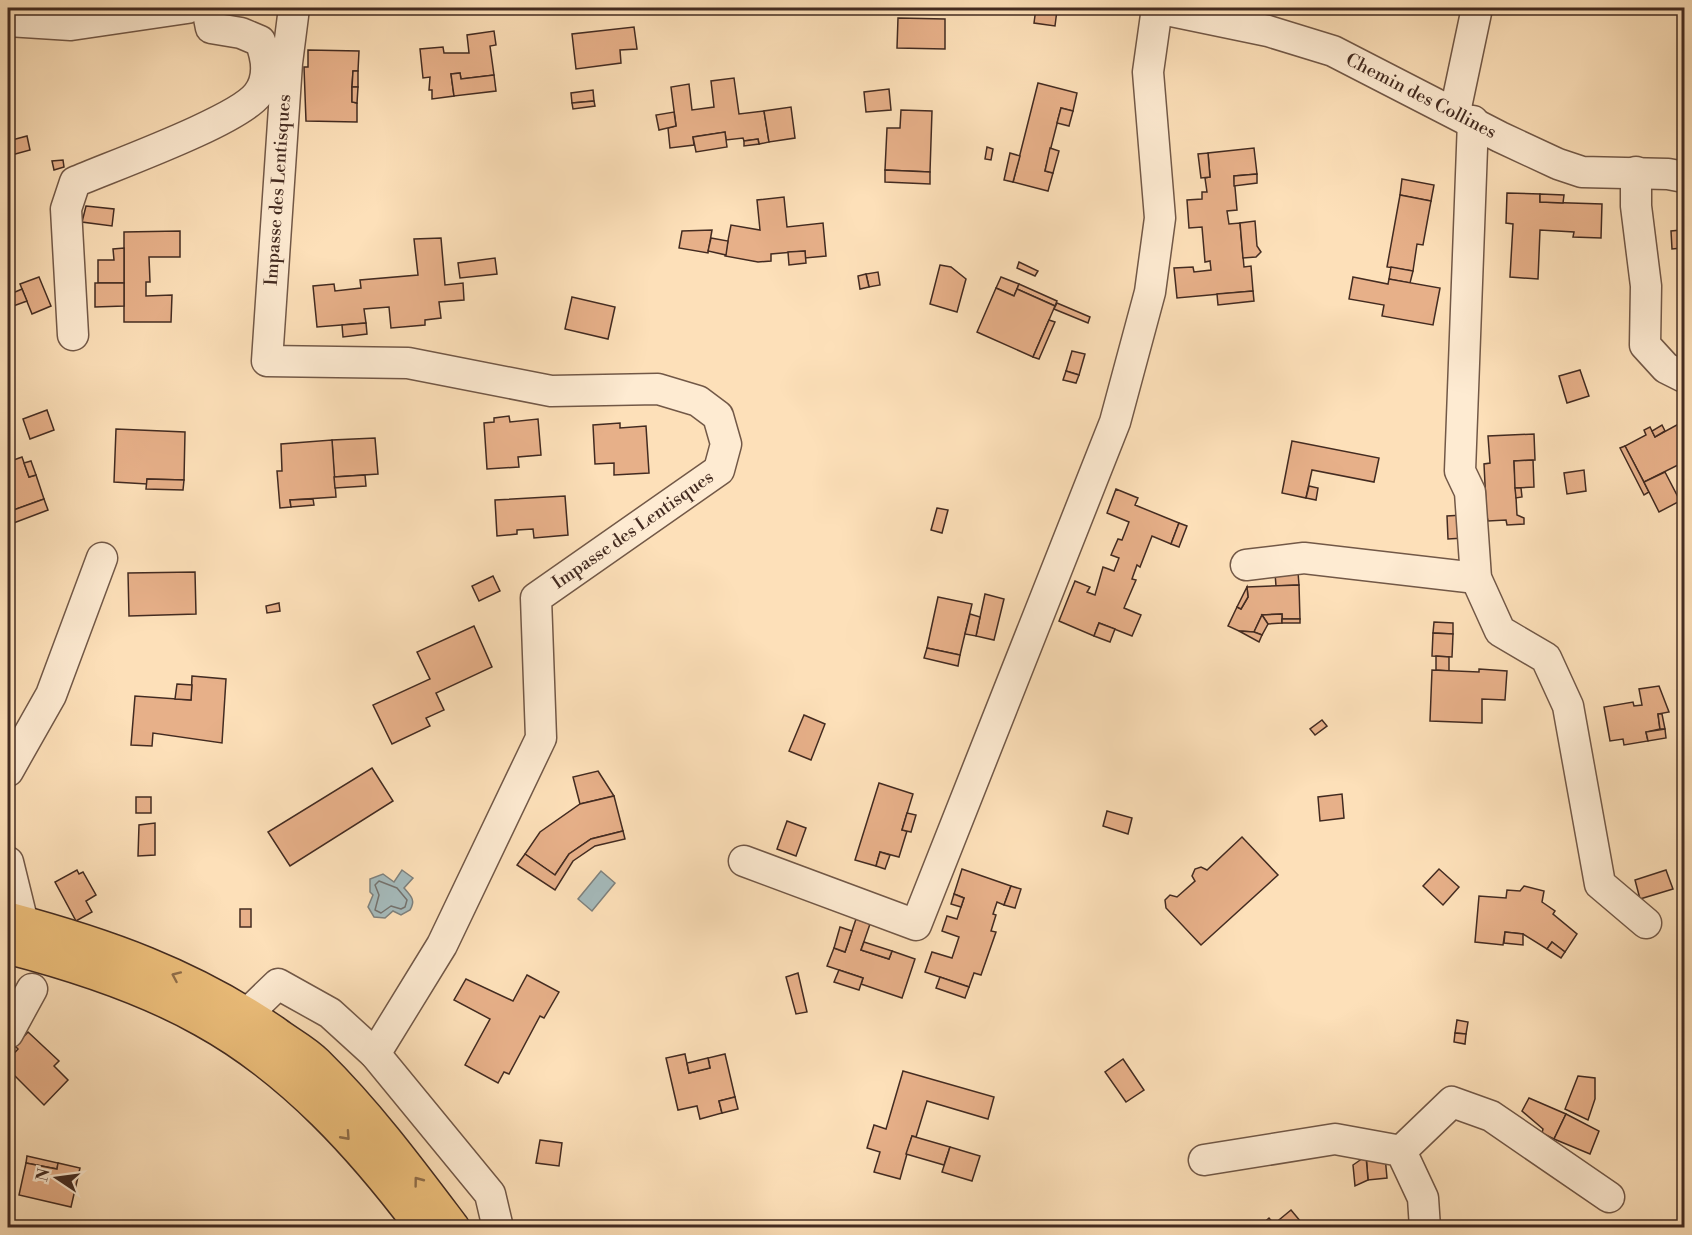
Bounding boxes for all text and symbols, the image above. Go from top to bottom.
street label: Chemin des Collines [1342,48,1500,144]
street label: Impasse des Lentisques [260,93,296,286]
street label: Impasse des Lentisques [548,466,718,594]
one-way arrow [172,971,183,983]
one-way arrow [339,1130,350,1140]
north arrow [27,1148,87,1208]
text: N [32,1166,55,1183]
one-way arrow [414,1177,425,1188]

